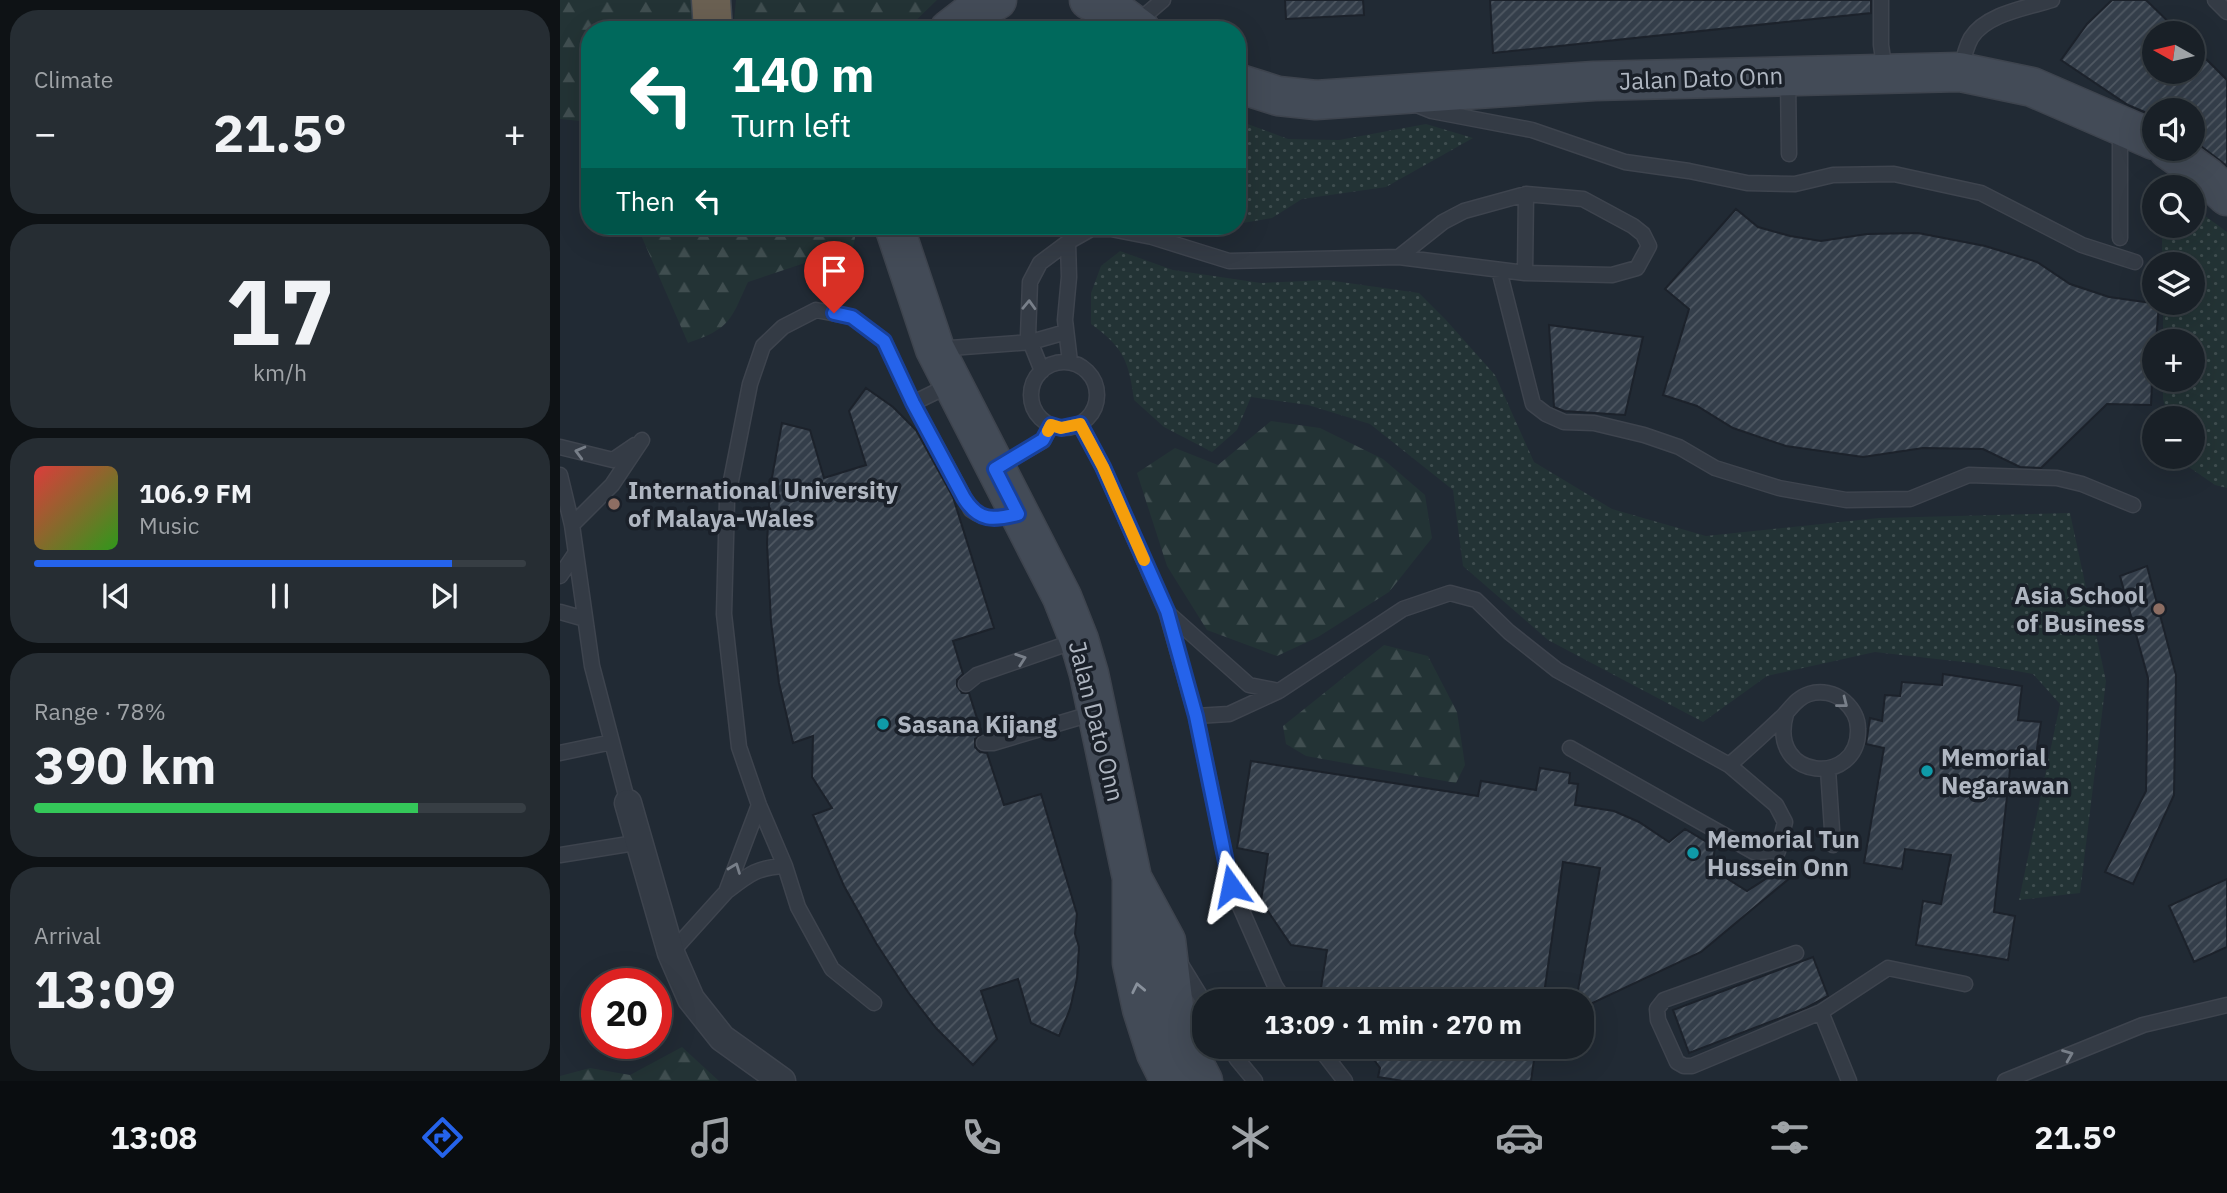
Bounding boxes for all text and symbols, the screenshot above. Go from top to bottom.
north arrow [2142,21,2205,84]
map controls [2142,21,2205,469]
text: 140 m [731,42,875,105]
icon: left [616,49,707,140]
street label: Jalan Dato Onn [1618,59,1784,97]
text: Climate [34,64,113,94]
button: sound [2142,98,2205,161]
text: 21.5° [213,99,347,166]
text: Turn left [731,104,851,146]
text: − [34,108,57,157]
text: + [503,108,526,157]
button: search [2142,175,2205,238]
icon: left [689,182,727,220]
text: Then [616,184,675,218]
pin [804,241,864,313]
text: 17 [225,252,335,370]
icon: arrive [815,252,853,290]
button: layers [2142,252,2205,315]
one-way arrow [1021,299,1037,310]
button: + [2142,329,2205,392]
text: km/h [253,357,307,387]
button: − [2142,406,2205,469]
one-way arrow [574,446,586,460]
place label: International University of Malaya-Wales [628,474,898,534]
text: 106.9 FM [139,476,252,510]
marker: International University of Malaya-Wales [606,496,622,512]
text: Music [139,510,199,540]
icon: previous [97,577,135,615]
icon: pause [261,577,299,615]
icon: next [425,577,463,615]
place label: Asia School of Business [2014,579,2145,639]
marker: Asia School of Business [2151,601,2167,617]
street label: Jalan Dato Onn [1062,637,1132,805]
one-way arrow [1015,653,1027,667]
one-way arrow [1835,694,1848,707]
text: Range · 78% [34,696,166,726]
place label: Sasana Kijang [897,708,1057,740]
marker: Sasana Kijang [875,716,891,732]
text: 390 km [34,731,216,798]
place label: Memorial Negarawan [1941,741,2069,801]
marker: Memorial Negarawan [1919,763,1935,779]
place label: Memorial Tun Hussein Onn [1707,823,1860,883]
marker: Memorial Tun Hussein Onn [1685,845,1701,861]
position arrow [1194,849,1268,923]
one-way arrow [727,862,741,874]
text: Arrival [34,920,101,950]
text: 13:09 [34,955,176,1022]
speed limit sign: 20 [581,968,672,1059]
one-way arrow [1131,982,1146,994]
text: 13:09 · 1 min · 270 m [1264,1007,1522,1041]
one-way arrow [2062,1050,2074,1064]
icon: directions [418,1113,467,1162]
icon: music [687,1113,736,1162]
icon: phone [957,1113,1006,1162]
icon: climate [1226,1113,1275,1162]
icon: car [1495,1113,1544,1162]
icon: filters [1765,1113,1814,1162]
text: 13:08 [110,1116,198,1158]
text: 21.5° [2034,1116,2117,1158]

